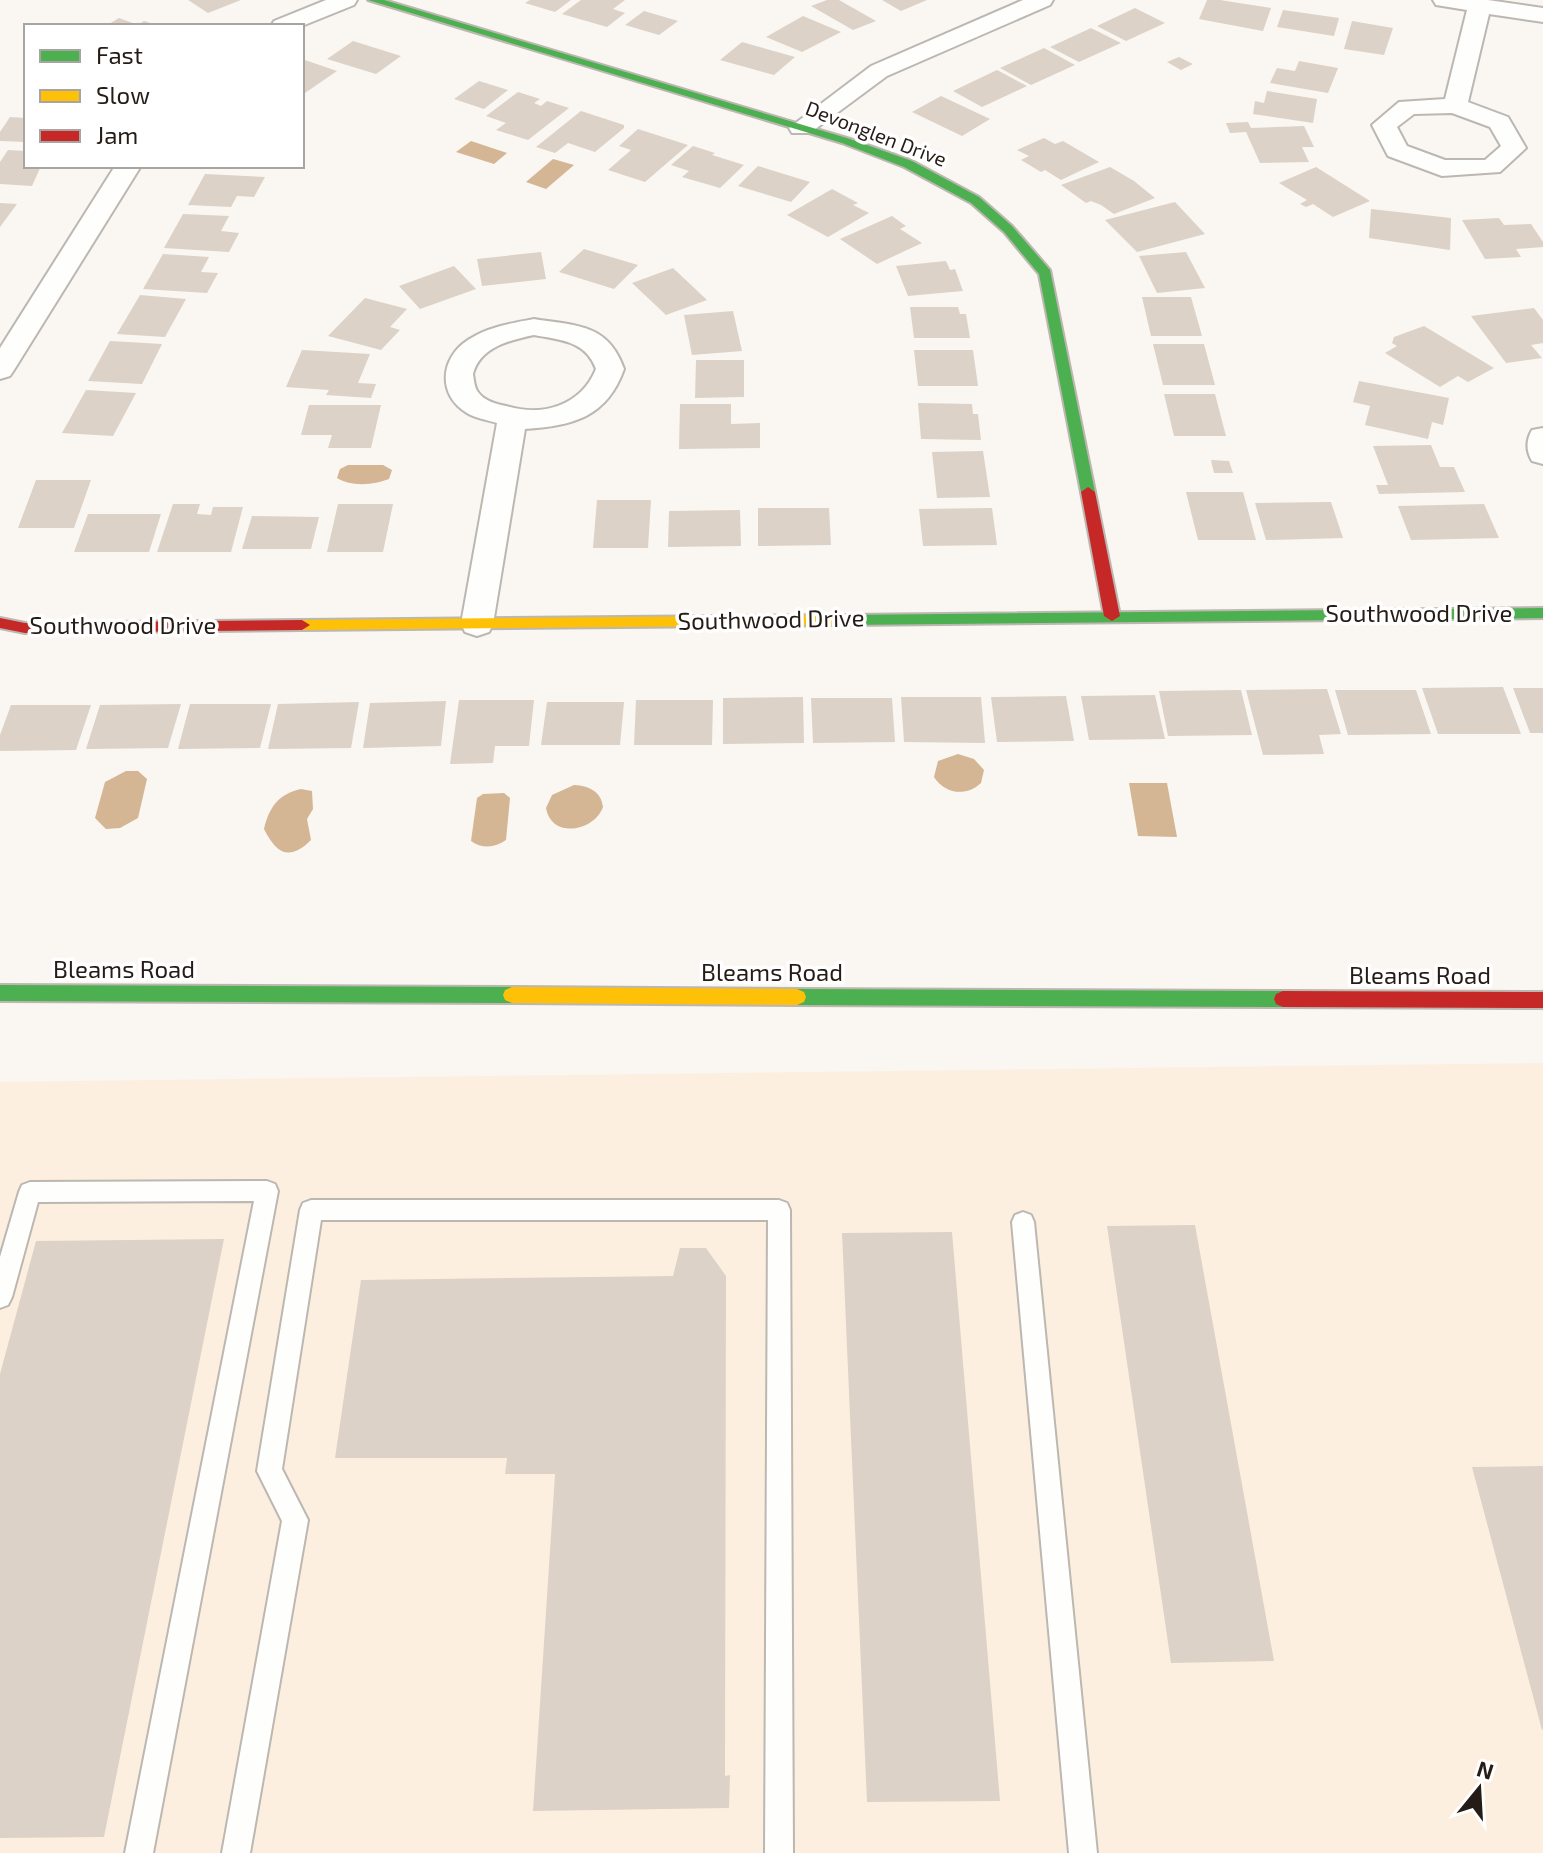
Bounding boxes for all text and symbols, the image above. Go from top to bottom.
legend [24,24,304,168]
text: Fast [96,40,143,69]
text: Slow [96,80,150,109]
street label: Devonglen Drive [803,95,950,171]
text: Jam [96,120,138,149]
street label: Southwood Drive [1326,598,1512,627]
street label: Southwood Drive [677,602,865,635]
street label: Southwood Drive [30,610,216,639]
street label: Bleams Road [53,954,195,983]
street label: Bleams Road [701,957,843,986]
street label: Bleams Road [1349,960,1491,989]
north arrow [1439,1749,1519,1829]
text: N [1474,1754,1497,1784]

